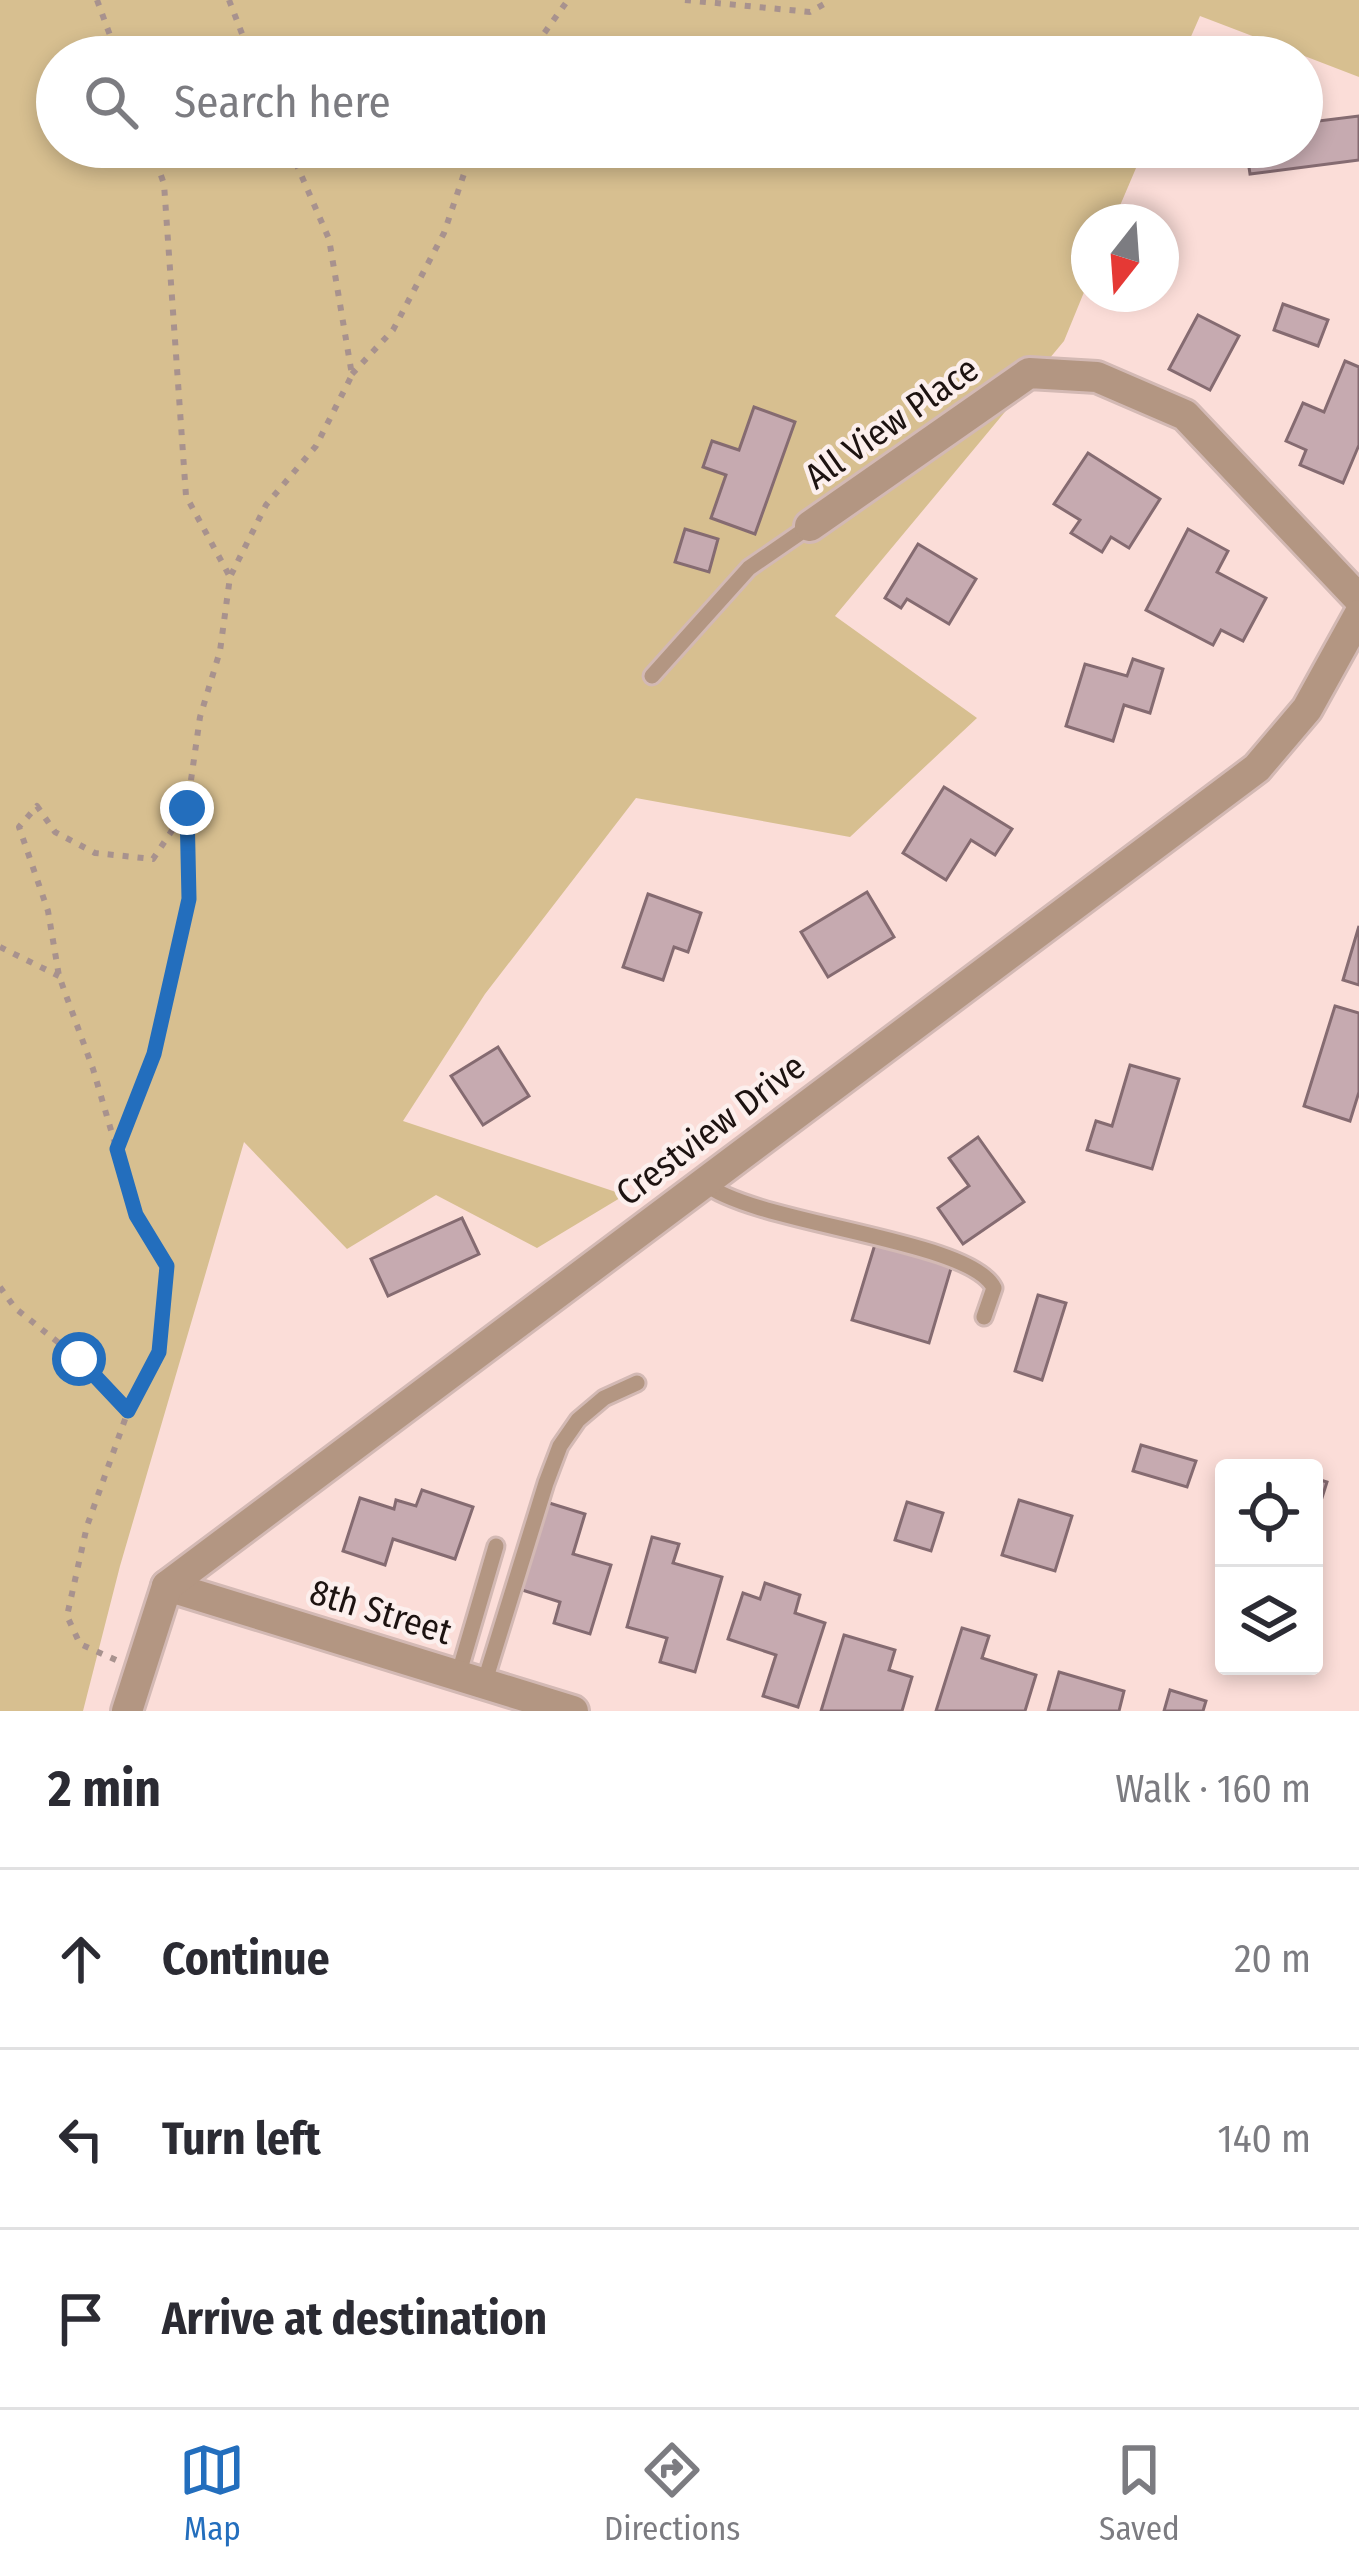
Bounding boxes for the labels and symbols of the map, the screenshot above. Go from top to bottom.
north arrow [1071,204,1179,312]
street label: All View Place [796,347,987,499]
route end [160,781,214,835]
street label: Crestview Drive [607,1044,814,1215]
route start [52,1332,106,1386]
street label: 8th Street [305,1570,457,1654]

